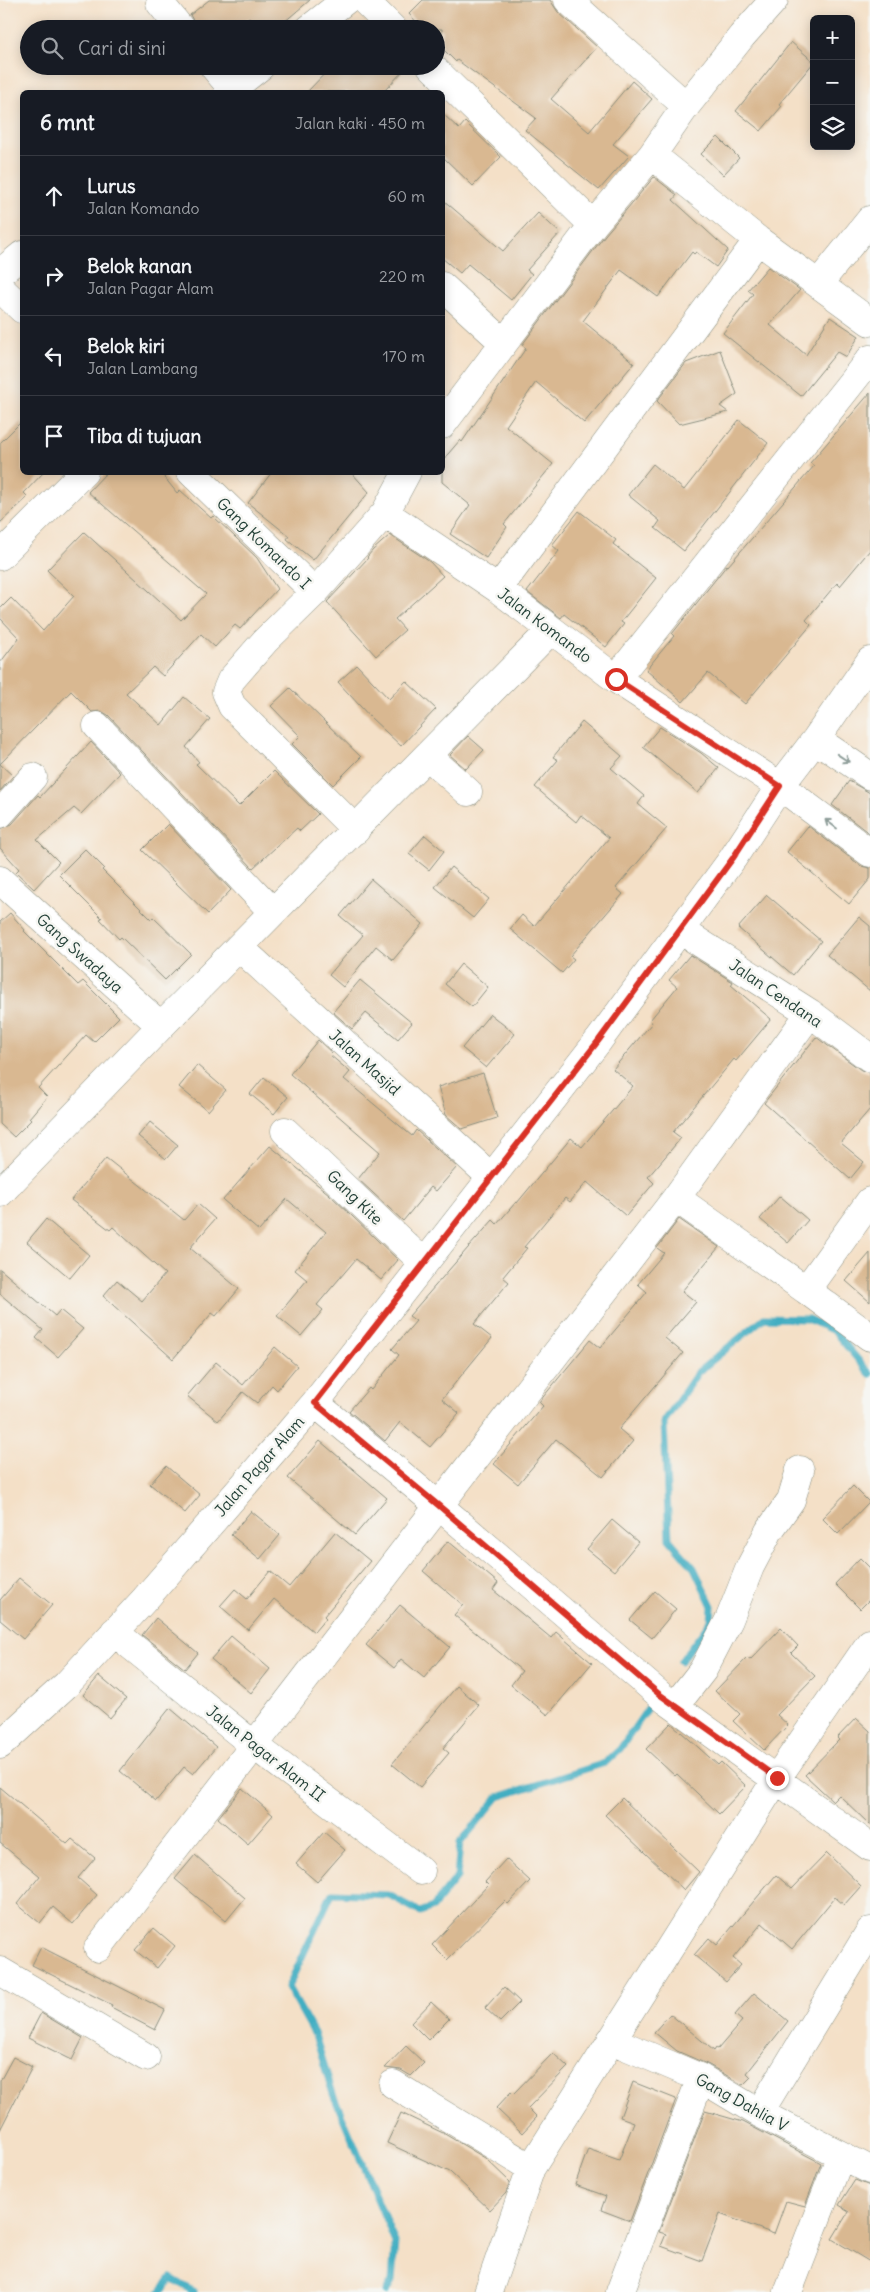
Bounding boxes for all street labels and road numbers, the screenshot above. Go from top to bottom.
street label: Gang Komando I [213,493,315,593]
street label: Jalan Komando [494,583,596,667]
street label: Gang Swadaya [33,909,127,997]
street label: Jalan Cendana [726,955,826,1031]
street label: Jalan Masjid [325,1025,405,1099]
street label: Gang Kite [323,1165,387,1229]
street label: Jalan Pagar Alam [210,1412,308,1520]
street label: Jalan Pagar Alam II [203,1701,329,1805]
street label: Gang Dahlia V [692,2068,792,2136]

